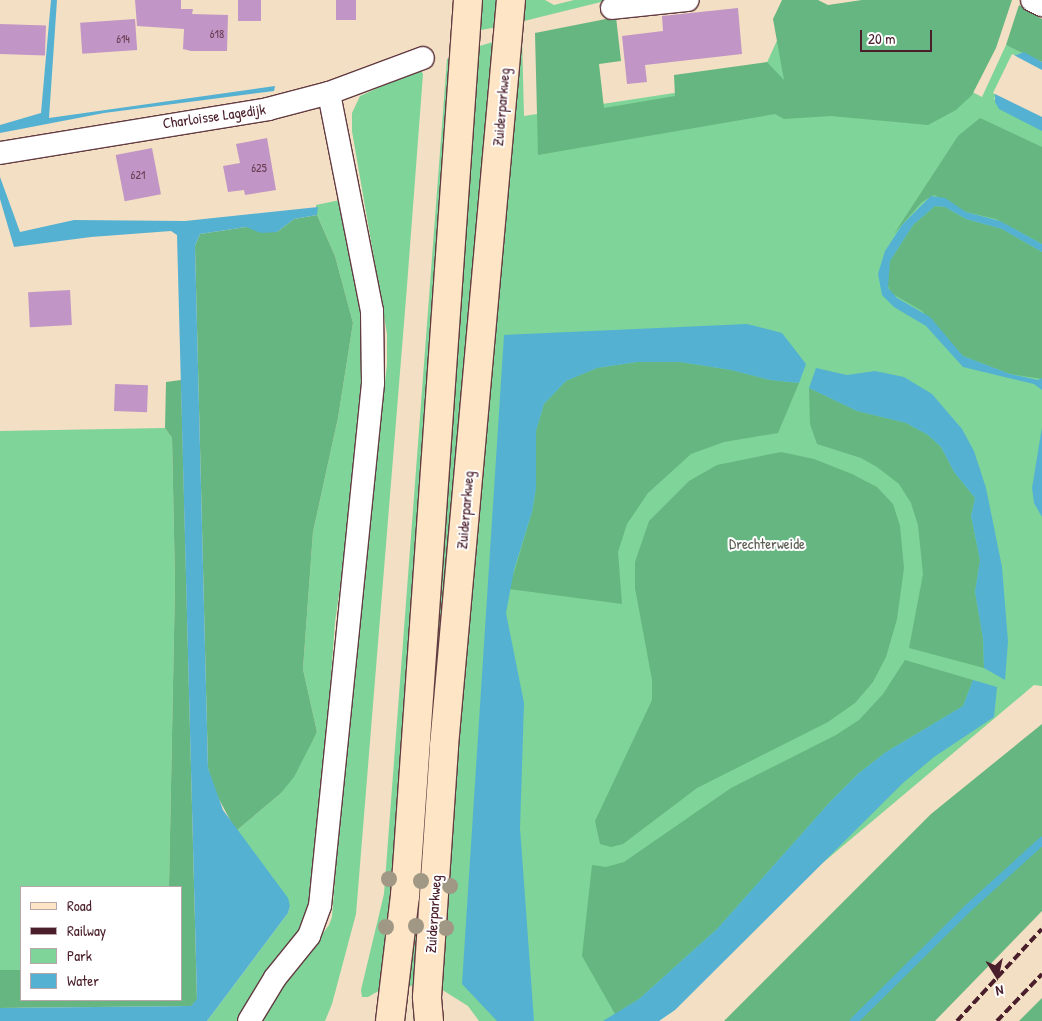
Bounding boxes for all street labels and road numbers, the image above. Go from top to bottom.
street label: Zuiderparkweg [489,67,513,147]
street label: Charloisse Lagedijk [161,100,267,132]
street label: Zuiderparkweg [453,470,477,550]
street label: Zuiderparkweg [421,874,445,954]

